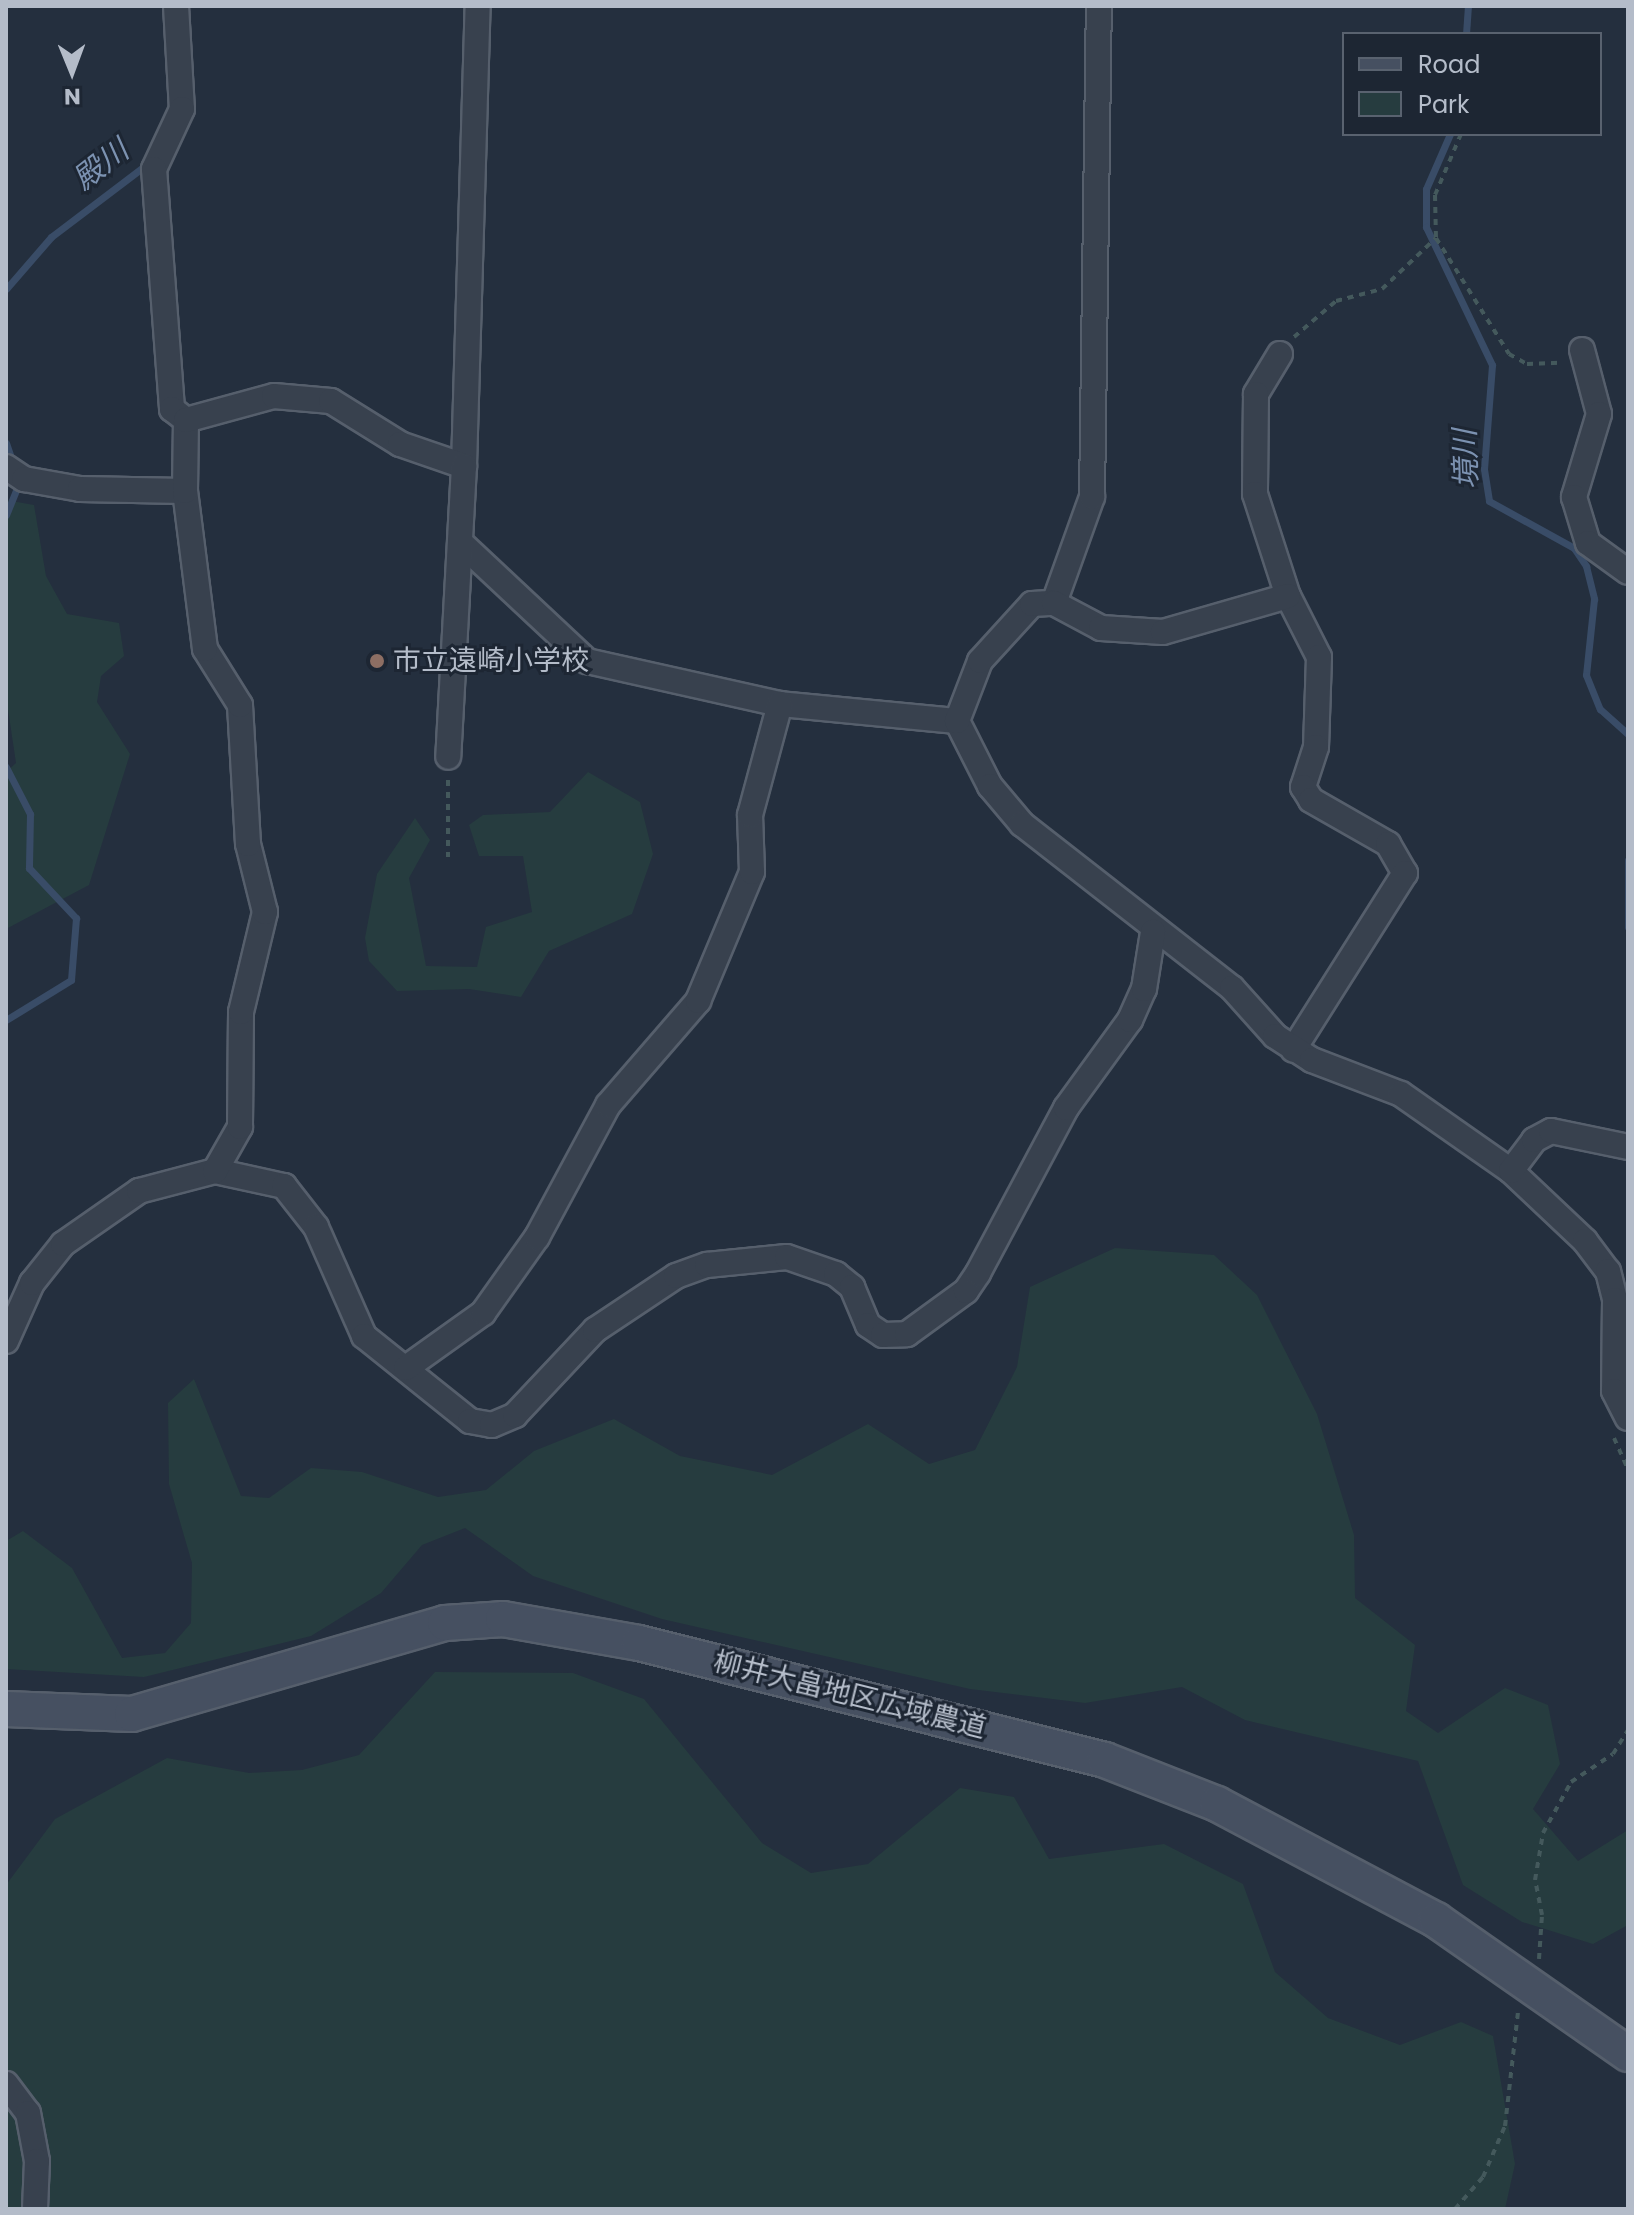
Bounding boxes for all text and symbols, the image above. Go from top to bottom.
north arrow [32,32,112,112]
legend [1342,32,1602,136]
text: Road [1418,48,1480,81]
text: N [64,81,81,112]
text: Park [1418,88,1469,121]
water label: 殿川 [66,132,136,198]
water label: 境川 [1447,428,1485,490]
place label: 市立遠崎小学校 [393,644,589,678]
marker: 市立遠崎小学校 [368,652,386,670]
street label: 柳井大畠地区広域農道 [710,1645,990,1745]

